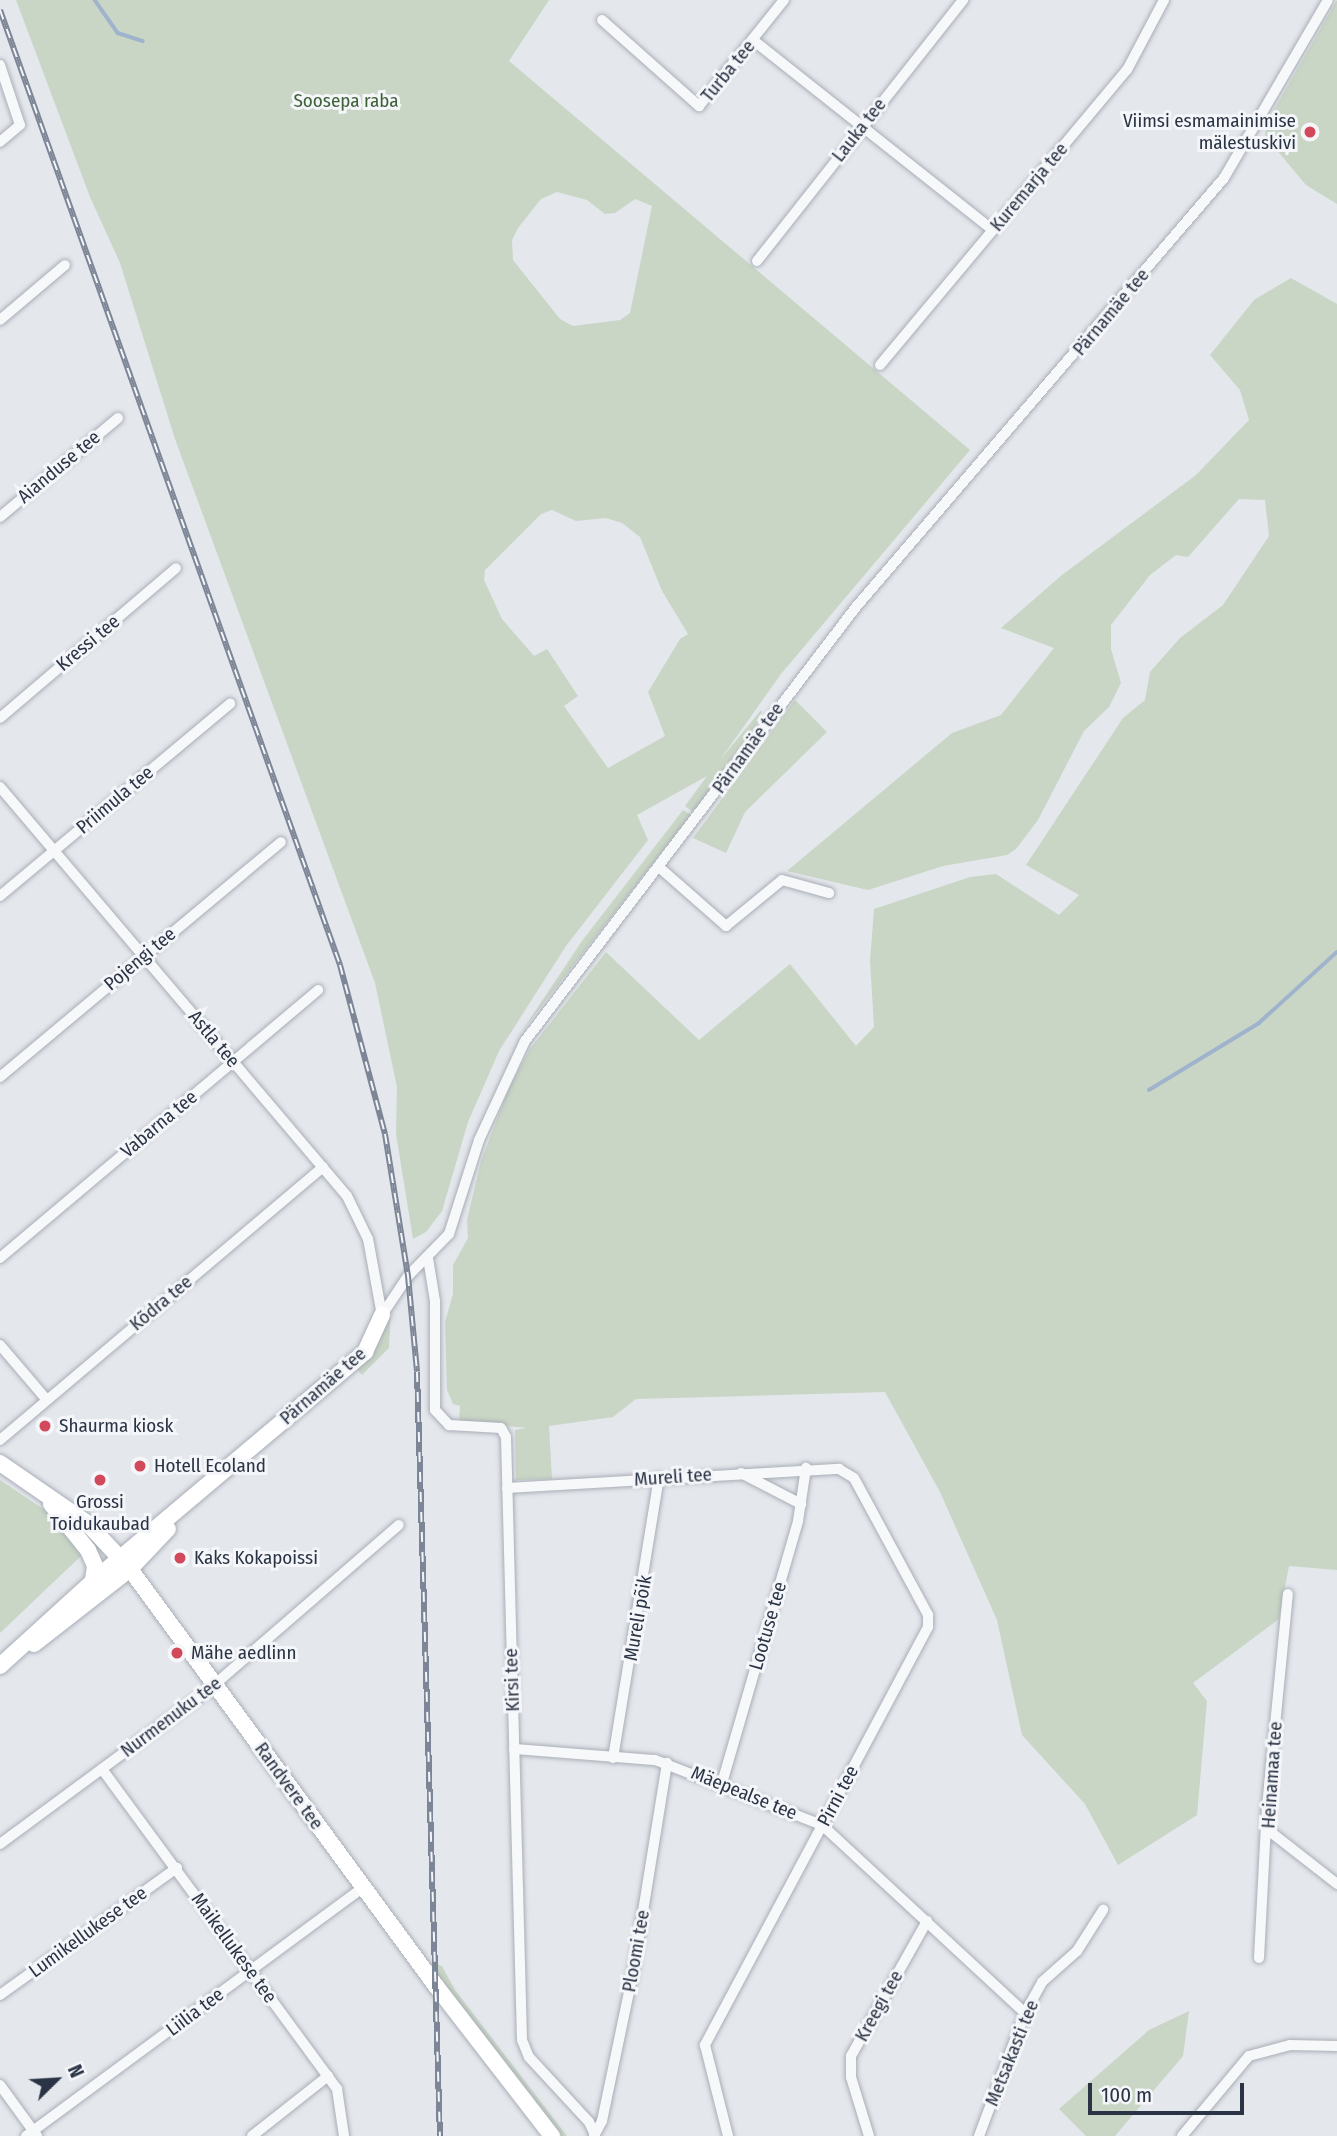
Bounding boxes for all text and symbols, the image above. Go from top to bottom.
street label: Turba tee [696,35,760,107]
park label: Soosepa raba [293,90,399,112]
street label: Lauka tee [827,94,891,166]
place label: Viimsi esmamainimise mälestuskivi [1123,110,1296,154]
marker: Viimsi esmamainimise mälestuskivi [1302,124,1318,140]
street label: Kuremarja tee [985,138,1073,236]
street label: Pärnamäe tee [1068,264,1154,360]
street label: Aianduse tee [13,426,105,508]
street label: Kressi tee [52,610,124,676]
street label: Pärnamäe tee [707,698,789,798]
street label: Priimula tee [72,761,158,839]
street label: Pojengi tee [100,922,180,996]
street label: Astla tee [184,1006,244,1072]
street label: Vabarna tee [116,1086,202,1162]
street label: Kõdra tee [125,1270,197,1336]
street label: Pärnamäe tee [275,1342,371,1430]
place label: Shaurma kiosk [59,1415,173,1437]
marker: Shaurma kiosk [37,1418,53,1434]
place label: Hotell Ecoland [154,1455,266,1477]
marker: Hotell Ecoland [132,1458,148,1474]
street label: Mureli tee [633,1463,713,1491]
marker: Grossi Toidukaubad [92,1472,108,1488]
place label: Grossi Toidukaubad [50,1491,150,1535]
place label: Kaks Kokapoissi [194,1547,318,1569]
marker: Kaks Kokapoissi [172,1550,188,1566]
street label: Mureli põik [619,1573,657,1663]
street label: Lootuse tee [745,1579,791,1673]
place label: Mähe aedlinn [191,1642,296,1664]
marker: Mähe aedlinn [169,1645,185,1661]
street label: Kirsi tee [500,1648,524,1712]
street label: Nurmenuku tee [116,1672,226,1762]
street label: Heinamaa tee [1257,1721,1287,1829]
street label: Randvere tee [250,1738,328,1834]
street label: Mäepealse tee [688,1761,800,1825]
street label: Pirni tee [813,1762,863,1830]
street label: Lumikellukese tee [25,1882,151,1982]
street label: Maikellukese tee [186,1889,282,2007]
street label: Ploomi tee [618,1908,654,1994]
street label: Kreegi tee [850,1966,908,2046]
street label: Liilia tee [162,1983,228,2041]
street label: Metsakasti tee [980,1997,1044,2109]
north arrow [21,2045,91,2115]
text: N [63,2061,88,2081]
scale bar [1092,2070,1248,2114]
text: 100 m [1101,2082,1152,2108]

